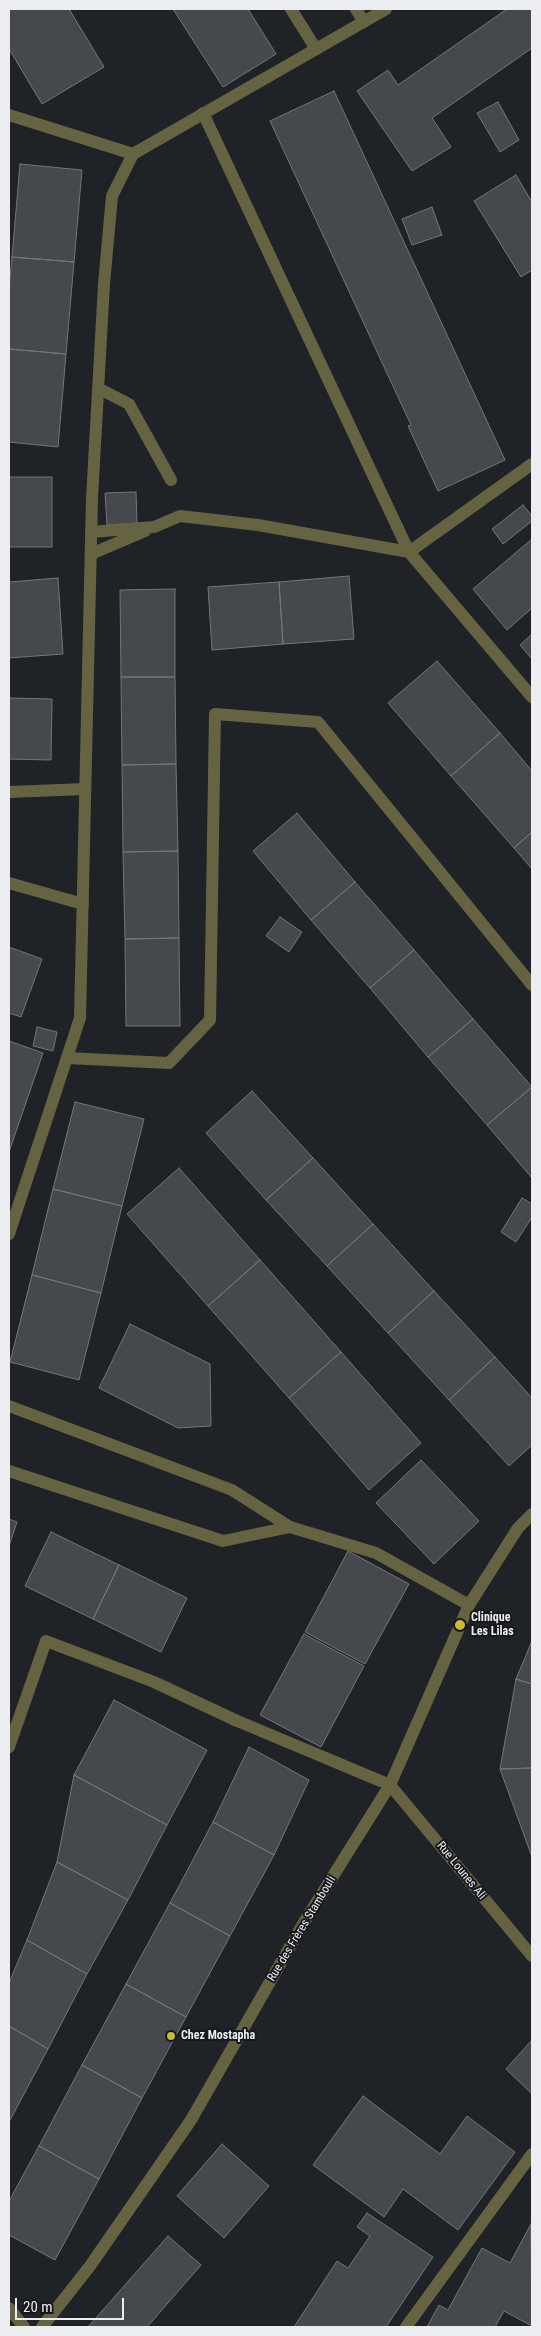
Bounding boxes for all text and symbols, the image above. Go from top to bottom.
place label: Clinique Les Lilas [471,1611,514,1639]
marker: Clinique Les Lilas [453,1618,467,1632]
street label: Rue Lounes Ali [433,1839,489,1903]
street label: Rue des Frères Stambouli [265,1874,339,1984]
place label: Chez Mostapha [181,2029,255,2043]
marker: Chez Mostapha [165,2030,177,2042]
scale bar [18,2288,126,2320]
text: 20 m [23,2298,53,2316]

